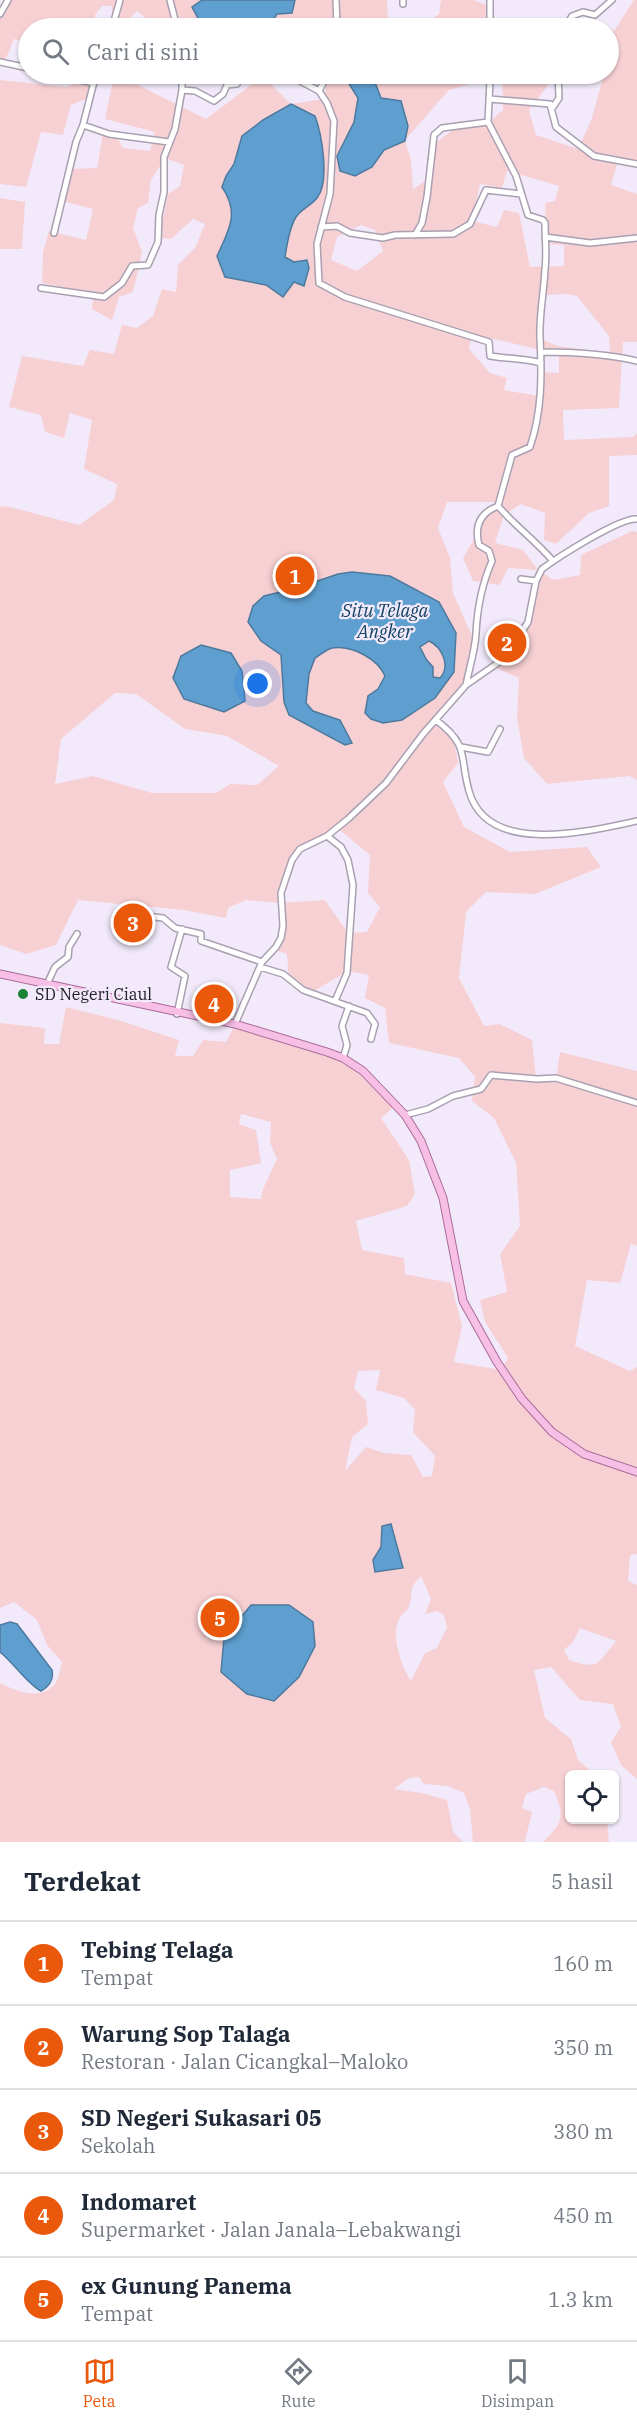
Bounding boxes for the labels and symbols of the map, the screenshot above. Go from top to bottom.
pin: 1 [276,554,314,598]
water label: Situ Telaga Angker [341,599,429,643]
pin: 2 [488,620,526,666]
your location [243,669,272,698]
pin: 3 [114,900,152,946]
pin: 4 [194,982,234,1026]
place label: SD Negeri Ciaul [35,984,152,1004]
marker: SD Negeri Ciaul [16,987,30,1001]
pin: 5 [200,1596,240,1640]

